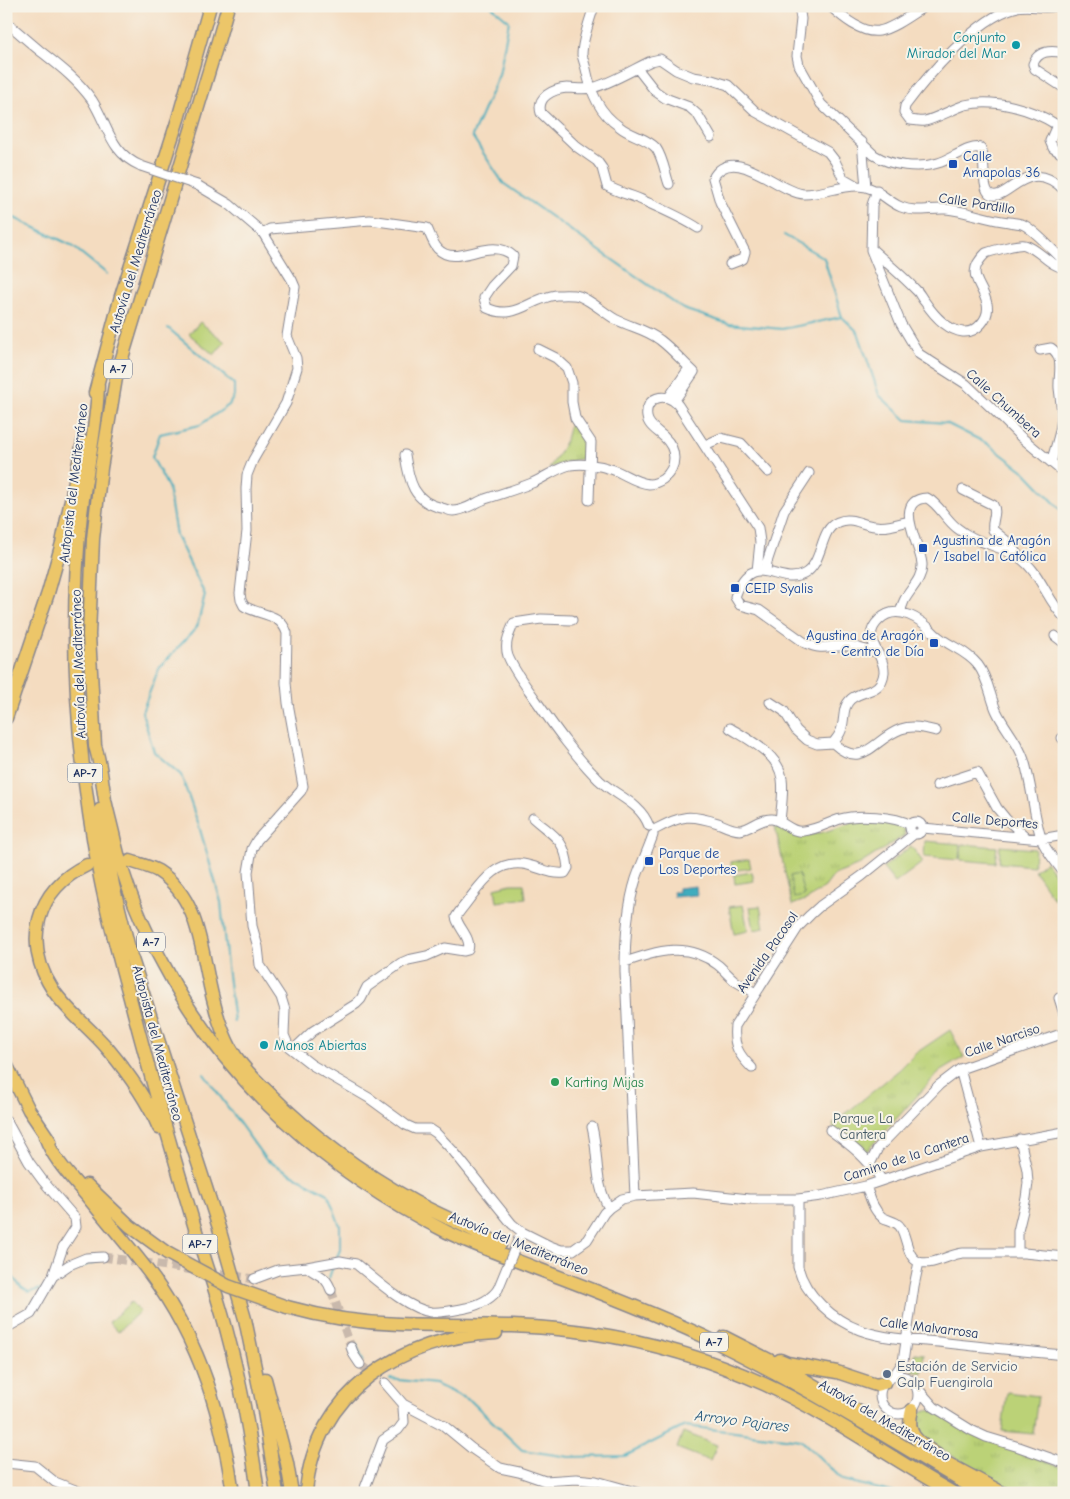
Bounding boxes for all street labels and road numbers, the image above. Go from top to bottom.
street label: Autovía del Mediterráneo [106,187,165,335]
street label: Calle Pardillo [937,189,1016,218]
road number: A-7 [104,359,132,378]
street label: Calle Chumbera [962,365,1045,442]
street label: Autopista del Mediterráneo [55,402,92,564]
street label: Autovía del Mediterráneo [67,589,90,739]
road number: AP-7 [68,764,102,782]
street label: Calle Deportes [951,808,1039,833]
street label: Avenida Pacosol [733,908,802,996]
road number: A-7 [137,932,165,952]
street label: Autopista del Mediterráneo [129,963,186,1123]
street label: Calle Narciso [962,1020,1042,1061]
street label: Camino de la Cantera [841,1129,971,1186]
street label: Autovía del Mediterráneo [446,1208,591,1279]
road number: AP-7 [182,1234,218,1254]
street label: Calle Malvarrosa [878,1313,979,1342]
road number: A-7 [700,1332,728,1351]
street label: Autovía del Mediterráneo [816,1376,954,1465]

